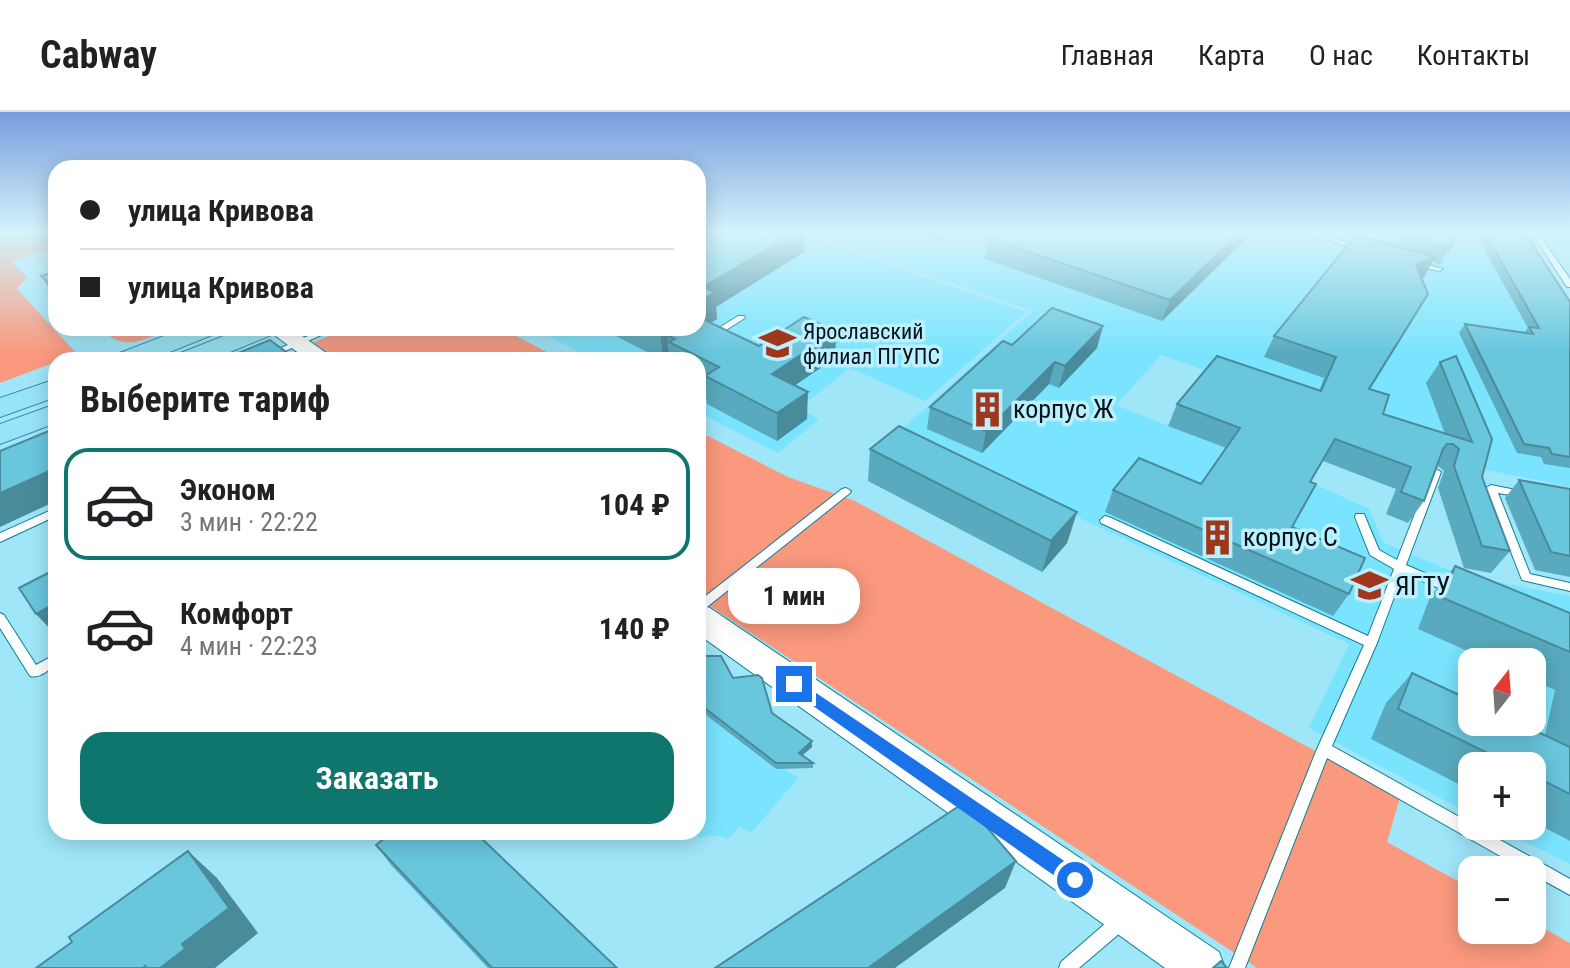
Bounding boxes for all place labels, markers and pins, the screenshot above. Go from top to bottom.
place label: Ярославский филиал ПГУПС [803,319,940,369]
school or university icon: Ярославский филиал ПГУПС [758,325,796,363]
building icon: корпус Ж [968,390,1006,428]
place label: корпус Ж [1013,394,1114,424]
building icon: корпус С [1198,518,1236,556]
place label: корпус С [1243,522,1338,552]
school or university icon: ЯГТУ [1350,567,1388,605]
place label: ЯГТУ [1395,571,1450,601]

